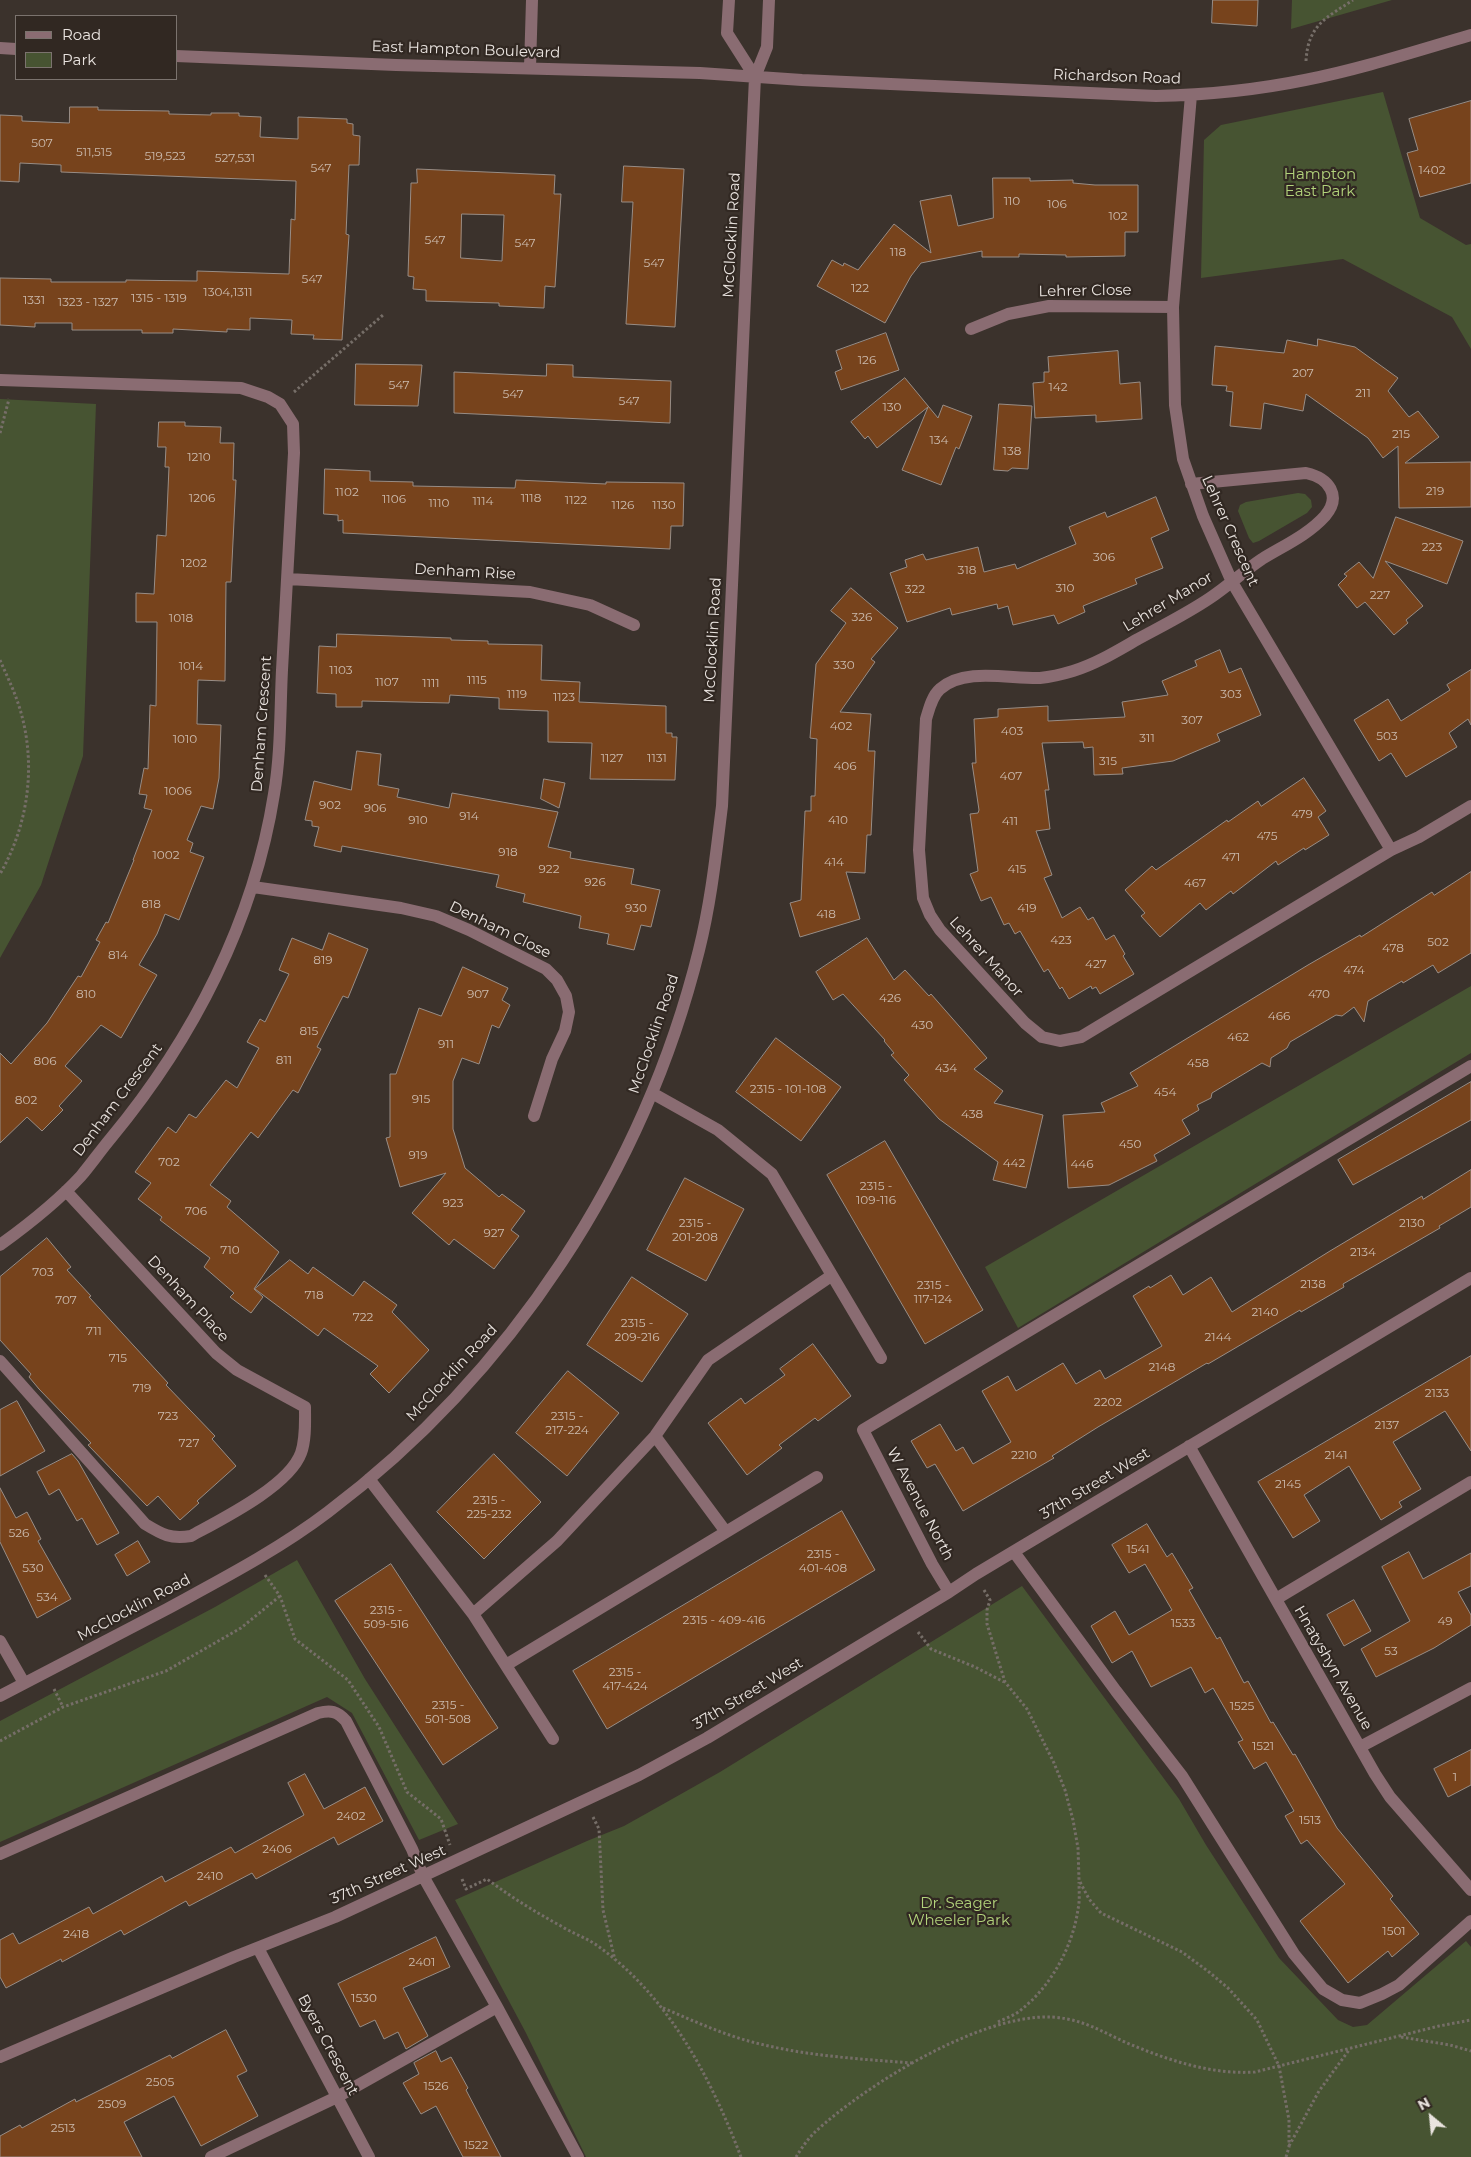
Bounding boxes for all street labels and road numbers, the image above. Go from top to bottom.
street label: East Hampton Boulevard [371,38,561,62]
street label: Richardson Road [1053,66,1181,88]
street label: McClocklin Road [720,172,744,298]
street label: Lehrer Close [1038,281,1132,301]
street label: Lehrer Crescent [1198,473,1262,589]
street label: Denham Rise [414,560,516,584]
street label: Lehrer Manor [1120,568,1216,636]
street label: McClocklin Road [701,577,725,703]
street label: Denham Crescent [248,655,276,793]
street label: Denham Close [446,898,554,962]
street label: Lehrer Manor [945,913,1027,1001]
street label: McClocklin Road [625,972,683,1096]
street label: Denham Crescent [70,1040,166,1160]
street label: Denham Place [143,1252,233,1346]
street label: McClocklin Road [403,1321,501,1425]
street label: 37th Street West [1037,1444,1153,1524]
street label: W Avenue North [883,1445,957,1563]
street label: McClocklin Road [74,1571,194,1645]
street label: Hnatyshyn Avenue [1290,1603,1376,1733]
street label: 37th Street West [690,1654,806,1734]
street label: 37th Street West [327,1841,449,1909]
street label: Byers Crescent [294,1991,362,2099]

